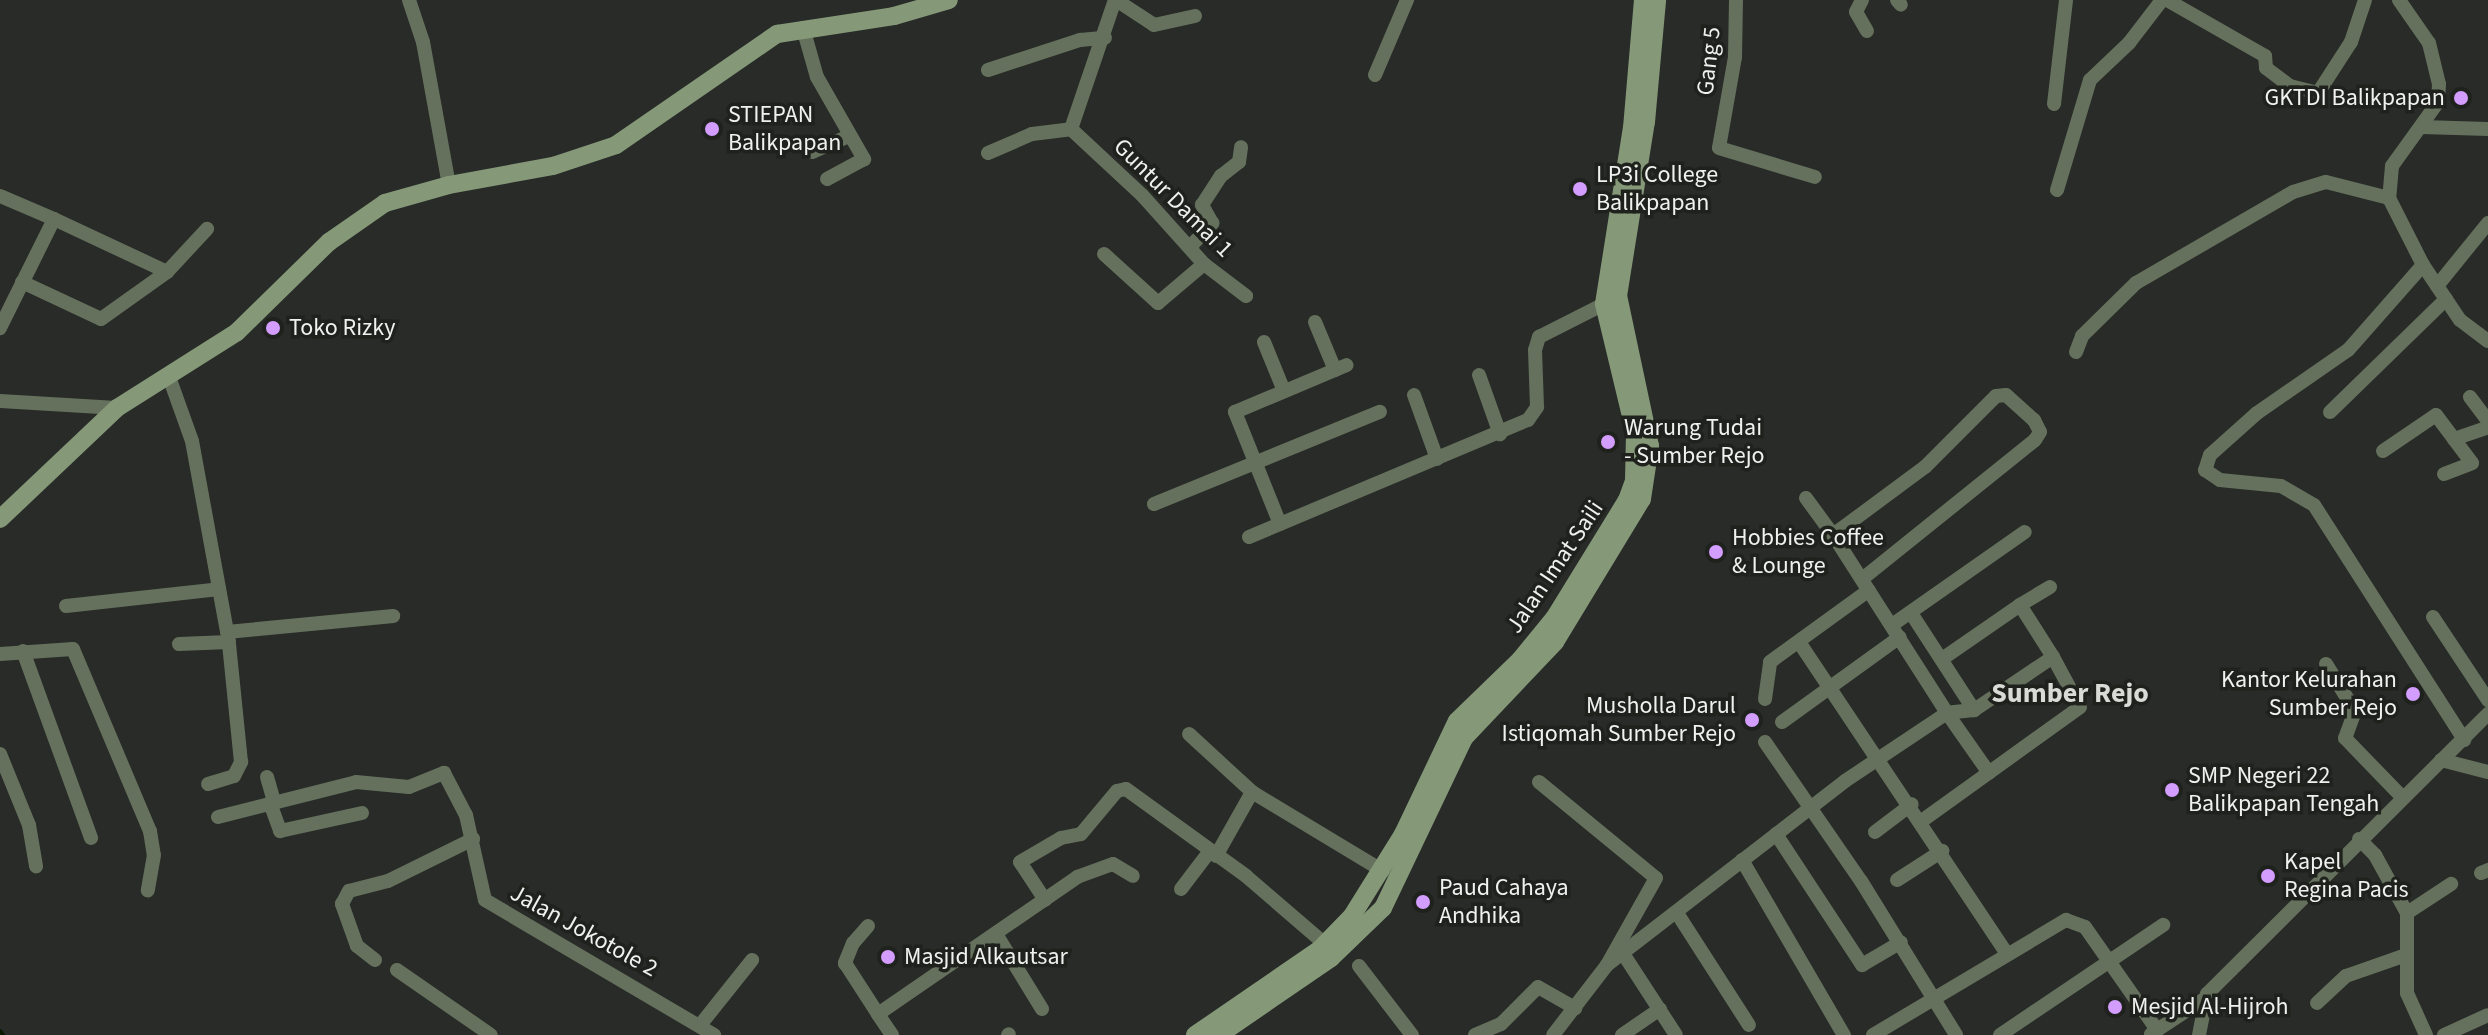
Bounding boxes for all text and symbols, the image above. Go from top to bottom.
street label: Gang 5 [1691,25,1727,97]
place label: GKTDI Balikpapan [2265,84,2445,112]
marker: GKTDI Balikpapan [2452,89,2470,107]
place label: STIEPAN Balikpapan [728,101,841,157]
marker: STIEPAN Balikpapan [703,120,721,138]
street label: Guntur Damai 1 [1107,132,1239,264]
place label: LP3i College Balikpapan [1596,161,1718,217]
marker: LP3i College Balikpapan [1571,180,1589,198]
place label: Toko Rizky [289,314,395,342]
marker: Toko Rizky [264,319,282,337]
place label: Warung Tudai - Sumber Rejo [1624,414,1765,470]
marker: Warung Tudai - Sumber Rejo [1599,433,1617,451]
street label: Jalan Imat Saili [1500,495,1610,639]
place label: Hobbies Coffee & Lounge [1732,524,1884,580]
marker: Hobbies Coffee & Lounge [1707,543,1725,561]
place label: Kantor Kelurahan Sumber Rejo [2221,666,2397,722]
district label: Sumber Rejo [1991,676,2149,710]
marker: Kantor Kelurahan Sumber Rejo [2404,685,2422,703]
place label: Musholla Darul Istiqomah Sumber Rejo [1502,692,1736,748]
marker: Musholla Darul Istiqomah Sumber Rejo [1743,711,1761,729]
place label: SMP Negeri 22 Balikpapan Tengah [2188,762,2379,818]
marker: SMP Negeri 22 Balikpapan Tengah [2163,781,2181,799]
place label: Kapel Regina Pacis [2284,848,2409,904]
marker: Kapel Regina Pacis [2259,867,2277,885]
place label: Paud Cahaya Andhika [1439,874,1569,930]
street label: Jalan Jokotole 2 [505,879,663,983]
marker: Paud Cahaya Andhika [1414,893,1432,911]
place label: Masjid Alkautsar [904,943,1068,971]
marker: Masjid Alkautsar [879,948,897,966]
place label: Mesjid Al-Hijroh [2131,993,2289,1021]
marker: Mesjid Al-Hijroh [2106,998,2124,1016]

